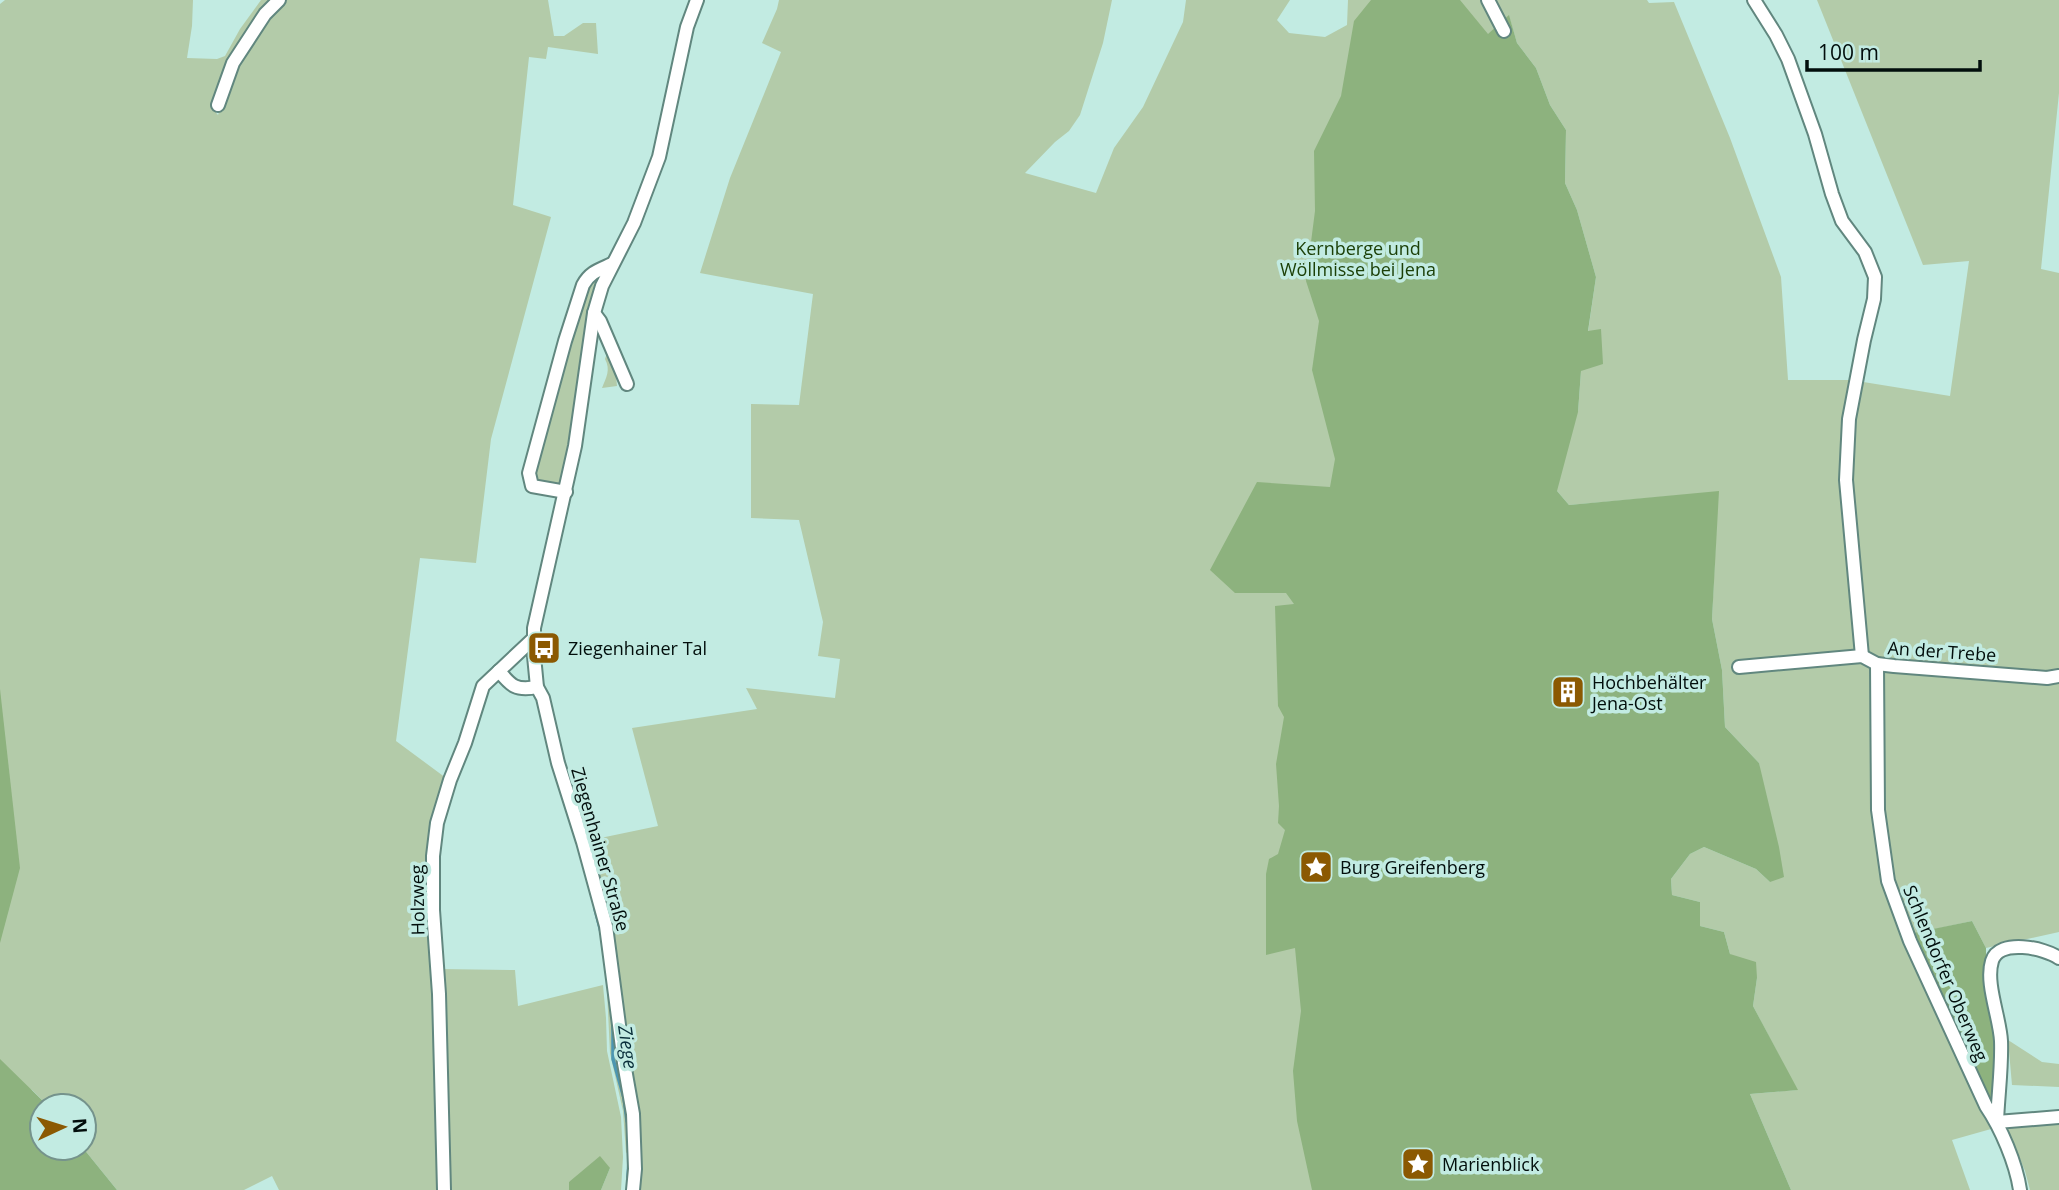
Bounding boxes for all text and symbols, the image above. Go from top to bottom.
scale bar [1807,28,1980,72]
text: 100 m [1818,38,1879,66]
park label: Kernberge und Wöllmisse bei Jena [1280,236,1436,281]
bus stop icon: Ziegenhainer Tal [525,629,563,667]
street label: An der Trebe [1887,635,1997,667]
place label: Ziegenhainer Tal [568,636,707,660]
place label: Hochbehälter Jena-Ost [1590,670,1707,715]
building icon: Hochbehälter Jena-Ost [1549,673,1587,711]
street label: Ziegenhainer Straße [566,764,636,934]
place icon: Burg Greifenberg [1297,848,1335,886]
place label: Burg Greifenberg [1340,855,1485,879]
street label: Holzweg [404,864,430,936]
street label: Schlendorfer Oberweg [1898,881,1994,1065]
water label: Ziege [612,1023,644,1070]
north arrow [28,1092,98,1162]
text: N [66,1117,93,1134]
place icon: Marienblick [1399,1145,1437,1183]
place label: Marienblick [1442,1152,1540,1176]

